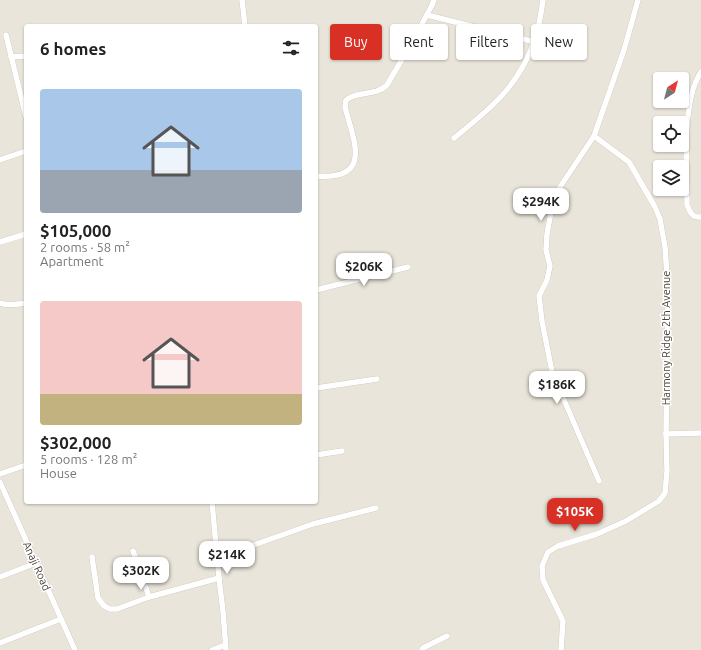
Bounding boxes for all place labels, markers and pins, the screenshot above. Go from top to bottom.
pin: $294K [513,188,569,222]
pin: $206K [336,253,392,287]
pin: $186K [529,371,585,405]
pin: $105K [547,498,603,532]
pin: $214K [199,541,255,575]
pin: $302K [113,557,169,591]

